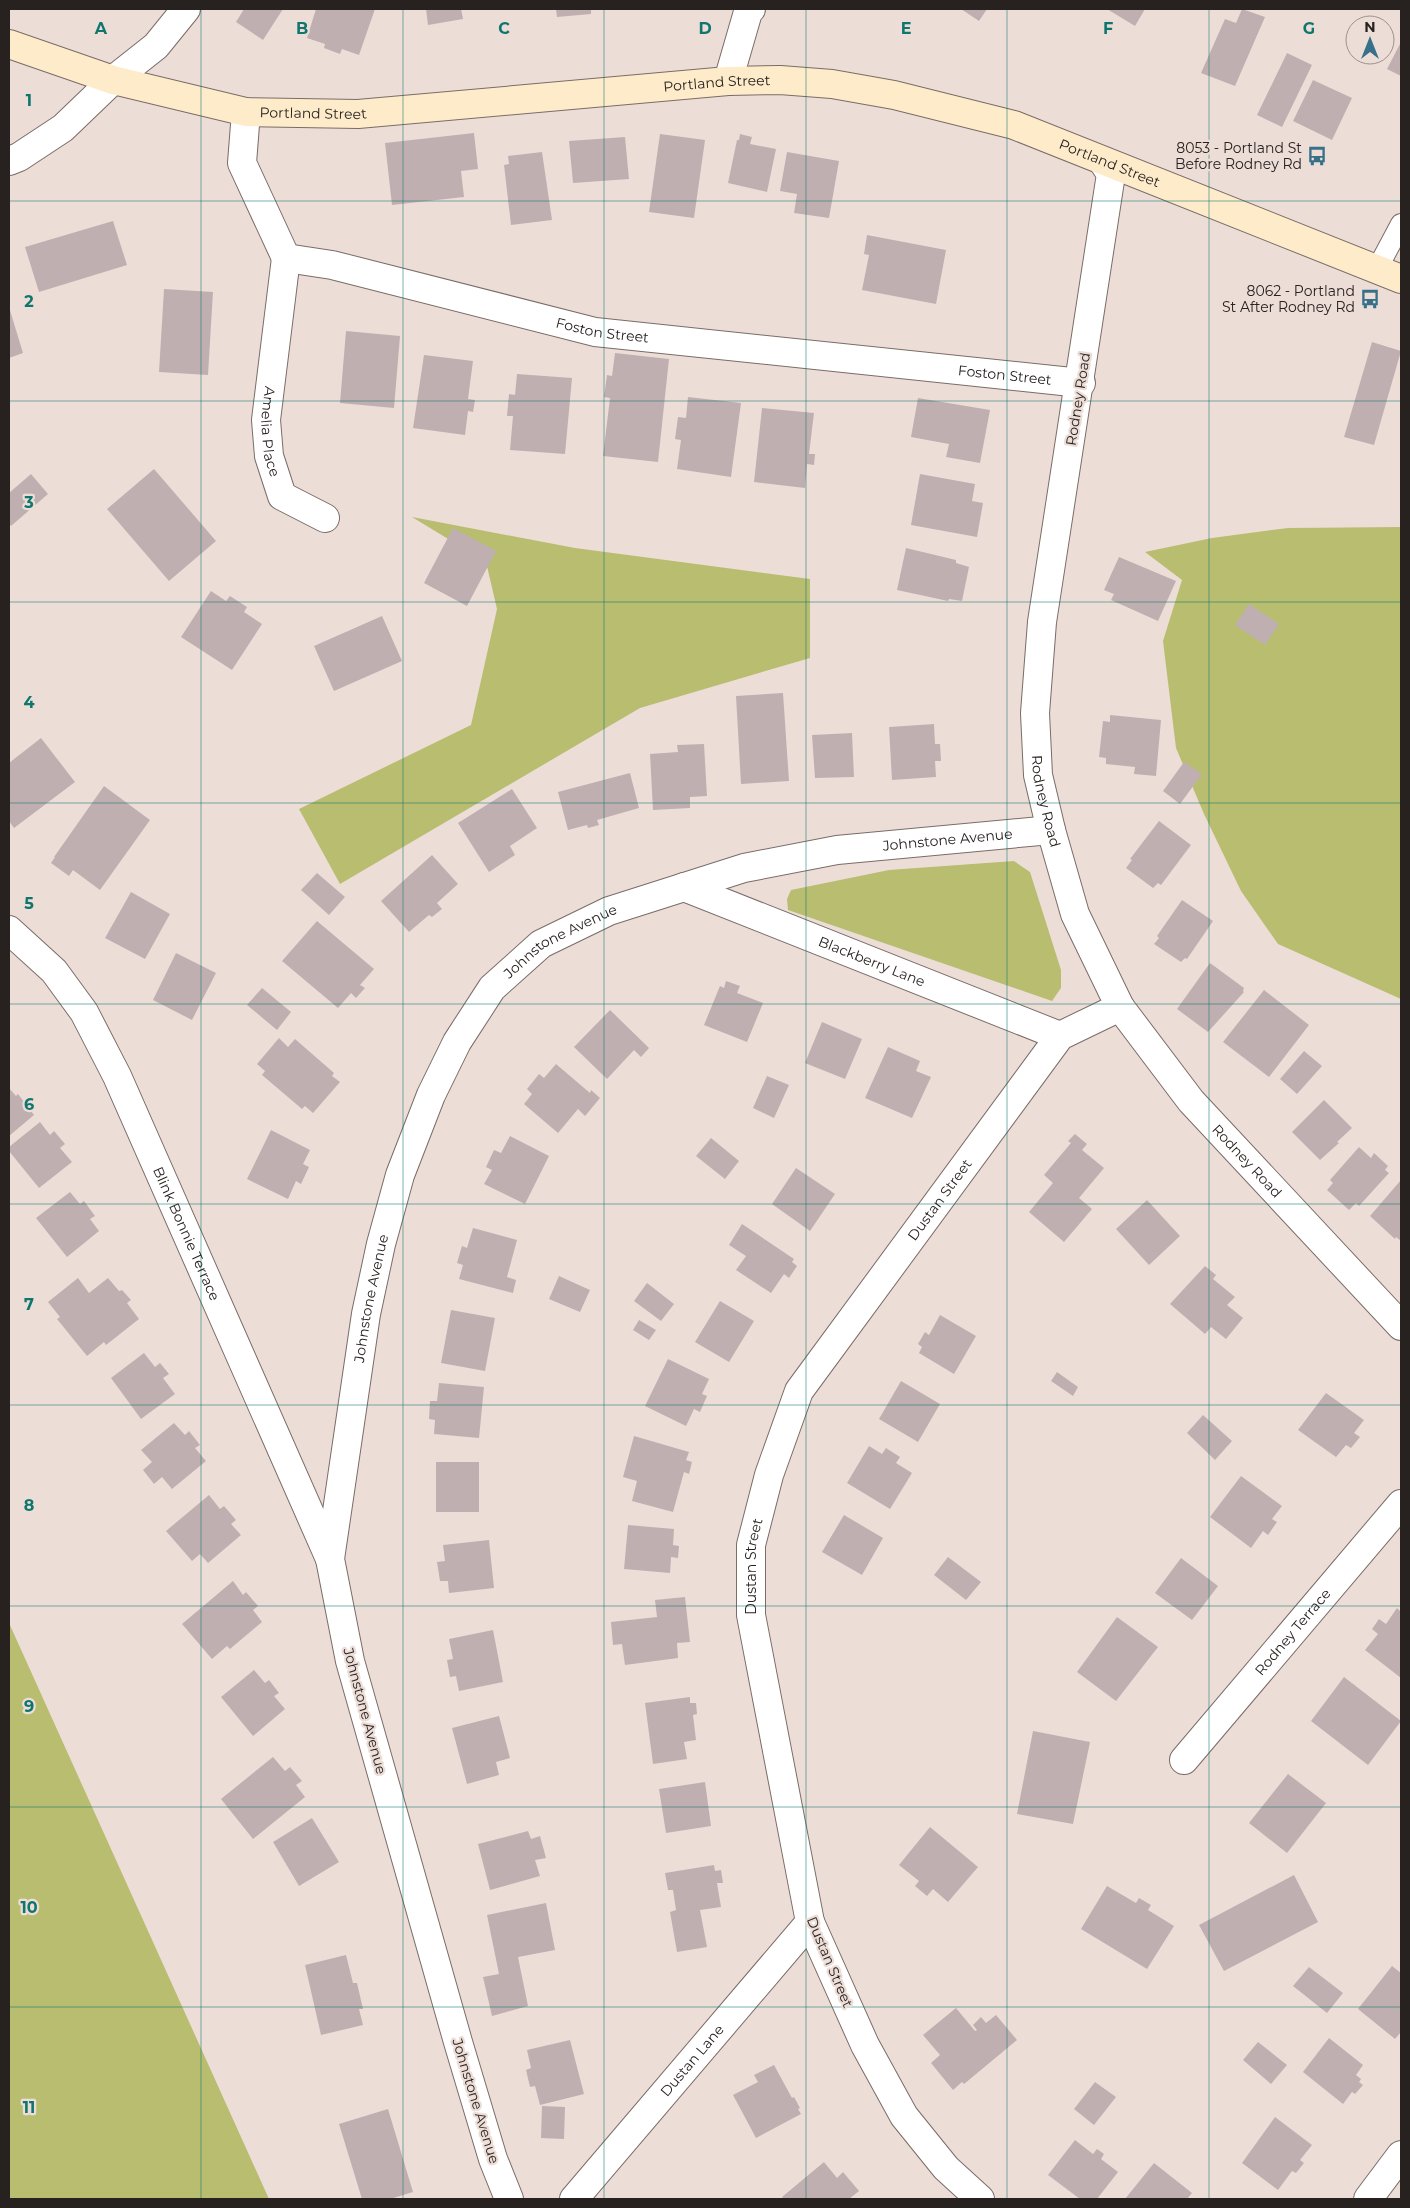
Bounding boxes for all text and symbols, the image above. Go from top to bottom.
north arrow [1345,15,1395,65]
text: N [1364,18,1376,36]
text: A [94,19,108,38]
text: B [296,19,308,38]
text: C [498,19,510,38]
text: D [698,19,712,38]
text: E [901,19,911,38]
text: F [1103,19,1113,38]
text: G [1303,19,1315,38]
street label: Portland Street [663,71,771,96]
text: 1 [26,91,32,110]
street label: Portland Street [259,103,368,123]
street label: Portland Street [1056,135,1163,191]
place label: 8053 - Portland St Before Rodney Rd [1175,139,1302,173]
bus stop icon: 8053 - Portland St Before Rodney Rd [1306,145,1328,167]
place label: 8062 - Portland St After Rodney Rd [1222,282,1355,316]
bus stop icon: 8062 - Portland St After Rodney Rd [1359,288,1381,310]
text: 2 [24,292,34,311]
street label: Foston Street [554,313,650,347]
street label: Rodney Road [1062,351,1094,447]
street label: Foston Street [957,361,1053,389]
street label: Amelia Place [257,385,284,479]
text: 3 [23,493,34,512]
text: 4 [23,693,35,712]
street label: Rodney Road [1028,754,1064,849]
street label: Johnstone Avenue [881,825,1013,855]
text: 5 [24,894,34,913]
street label: Johnstone Avenue [499,900,619,983]
street label: Blackberry Lane [816,932,928,991]
text: 6 [24,1095,34,1114]
street label: Rodney Road [1208,1120,1286,1201]
street label: Dustan Street [904,1155,976,1244]
street label: Blink Bonnie Terrace [149,1164,224,1303]
street label: Johnstone Avenue [350,1232,392,1365]
text: 7 [24,1295,34,1314]
text: 8 [24,1496,34,1515]
street label: Dustan Street [742,1516,767,1615]
street label: Rodney Terrace [1251,1585,1335,1679]
street label: Johnstone Avenue [339,1645,391,1776]
text: 9 [24,1697,34,1716]
text: 10 [20,1898,38,1917]
street label: Dustan Street [803,1914,857,2010]
street label: Dustan Lane [656,2021,728,2100]
street label: Johnstone Avenue [448,2035,504,2166]
text: 11 [23,2098,35,2117]

